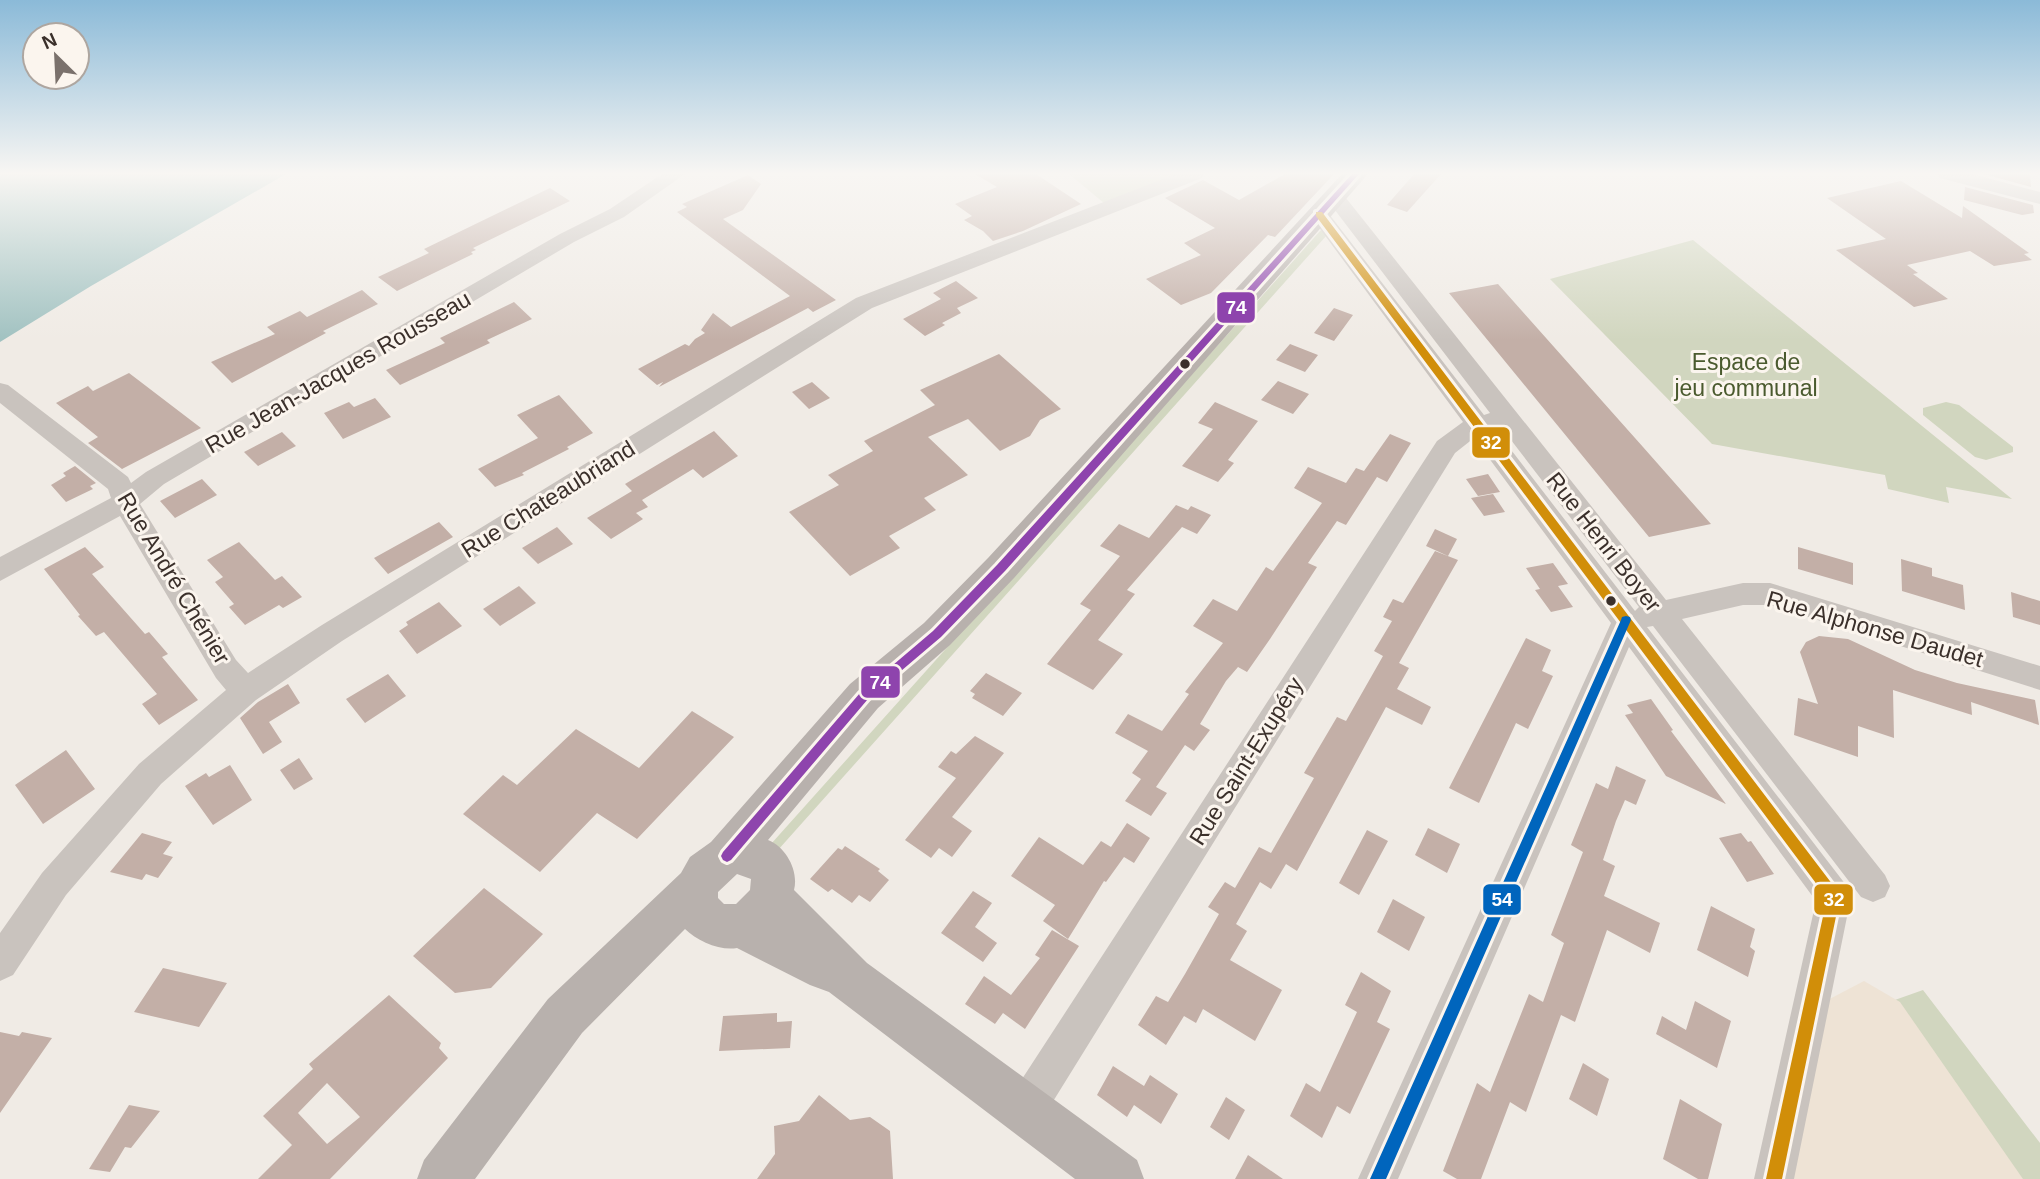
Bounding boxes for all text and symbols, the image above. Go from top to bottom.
north arrow [21,21,91,91]
text: N [39,29,60,53]
street label: Rue Jean-Jacques Rousseau [201,285,475,459]
line badge: 74 [1216,291,1256,324]
text: 74 [1225,297,1247,318]
park label: Espace de jeu communal [1673,349,1818,401]
unlabelled marker [1178,357,1192,371]
line badge: 32 [1471,426,1511,459]
text: 32 [1480,432,1502,453]
street label: Rue Chateaubriand [457,435,639,563]
street label: Rue Henri Boyer [1541,467,1667,617]
street label: Rue André Chénier [112,487,236,669]
street label: Rue Alphonse Daudet [1764,586,1987,673]
unlabelled marker [1604,594,1618,608]
line badge: 74 [860,665,901,699]
text: 74 [869,672,891,693]
street label: Rue Saint-Exupéry [1184,672,1308,850]
line badge: 54 [1482,883,1522,916]
line badge: 32 [1813,883,1854,916]
text: 54 [1491,889,1513,910]
text: 32 [1823,889,1845,910]

